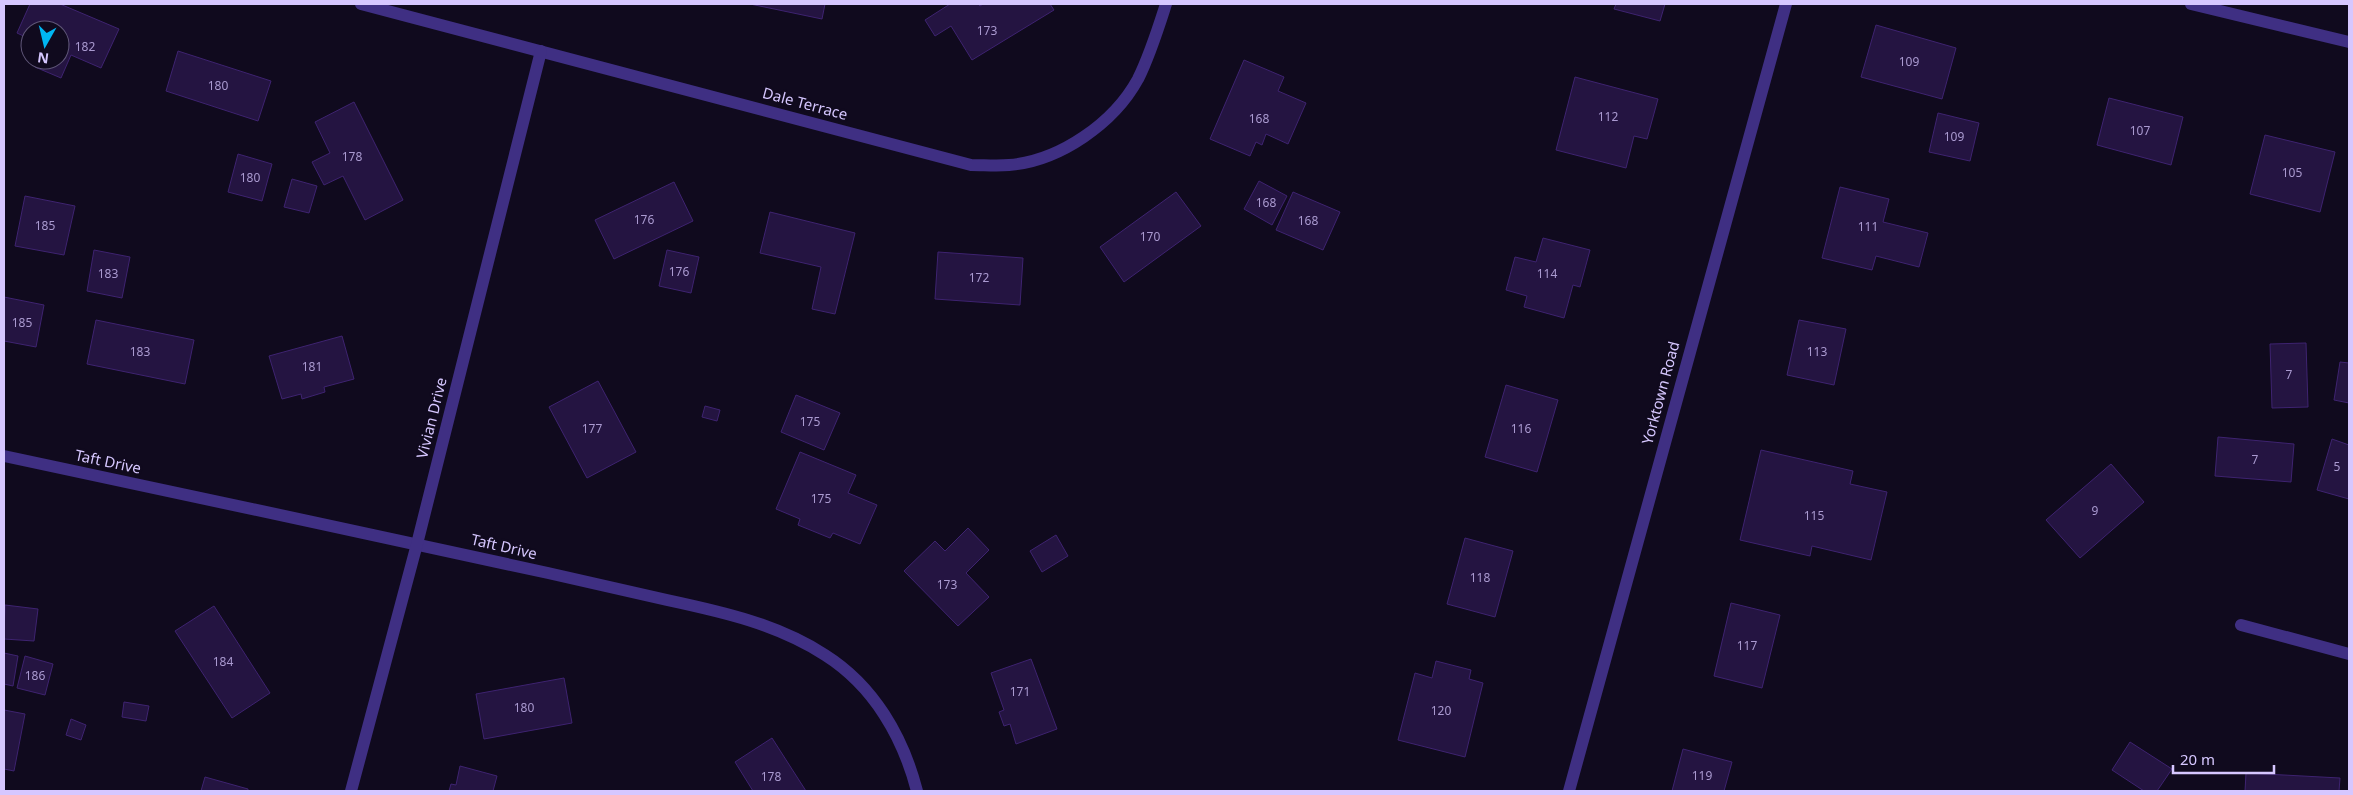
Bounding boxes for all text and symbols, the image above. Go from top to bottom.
north arrow [20,20,70,70]
house number: 173 [977,22,997,39]
house number: 182 [75,38,95,55]
text: N [36,48,50,69]
house number: 109 [1899,53,1919,70]
house number: 180 [208,77,228,94]
street label: Dale Terrace [760,82,850,124]
house number: 112 [1598,108,1618,125]
house number: 168 [1249,110,1269,127]
house number: 107 [2130,122,2150,139]
house number: 109 [1944,128,1964,145]
house number: 178 [342,148,362,165]
house number: 105 [2282,164,2302,181]
house number: 180 [240,169,260,186]
house number: 168 [1256,194,1276,211]
house number: 176 [634,211,654,228]
house number: 168 [1298,212,1318,229]
house number: 185 [35,217,55,234]
house number: 111 [1858,218,1878,235]
house number: 170 [1140,228,1160,245]
house number: 176 [669,263,689,280]
house number: 183 [98,265,118,282]
house number: 114 [1537,265,1557,282]
house number: 172 [969,269,989,286]
house number: 185 [12,314,32,331]
street label: Yorktown Road [1637,339,1683,447]
house number: 183 [130,343,150,360]
house number: 113 [1807,343,1827,360]
house number: 181 [302,358,322,375]
house number: 7 [2286,366,2293,383]
street label: Vivian Drive [411,375,451,460]
house number: 175 [800,413,820,430]
house number: 177 [582,420,602,437]
house number: 116 [1511,420,1531,437]
street label: Taft Drive [73,444,143,478]
house number: 7 [2252,451,2259,468]
house number: 5 [2334,458,2341,475]
house number: 175 [811,490,831,507]
house number: 9 [2092,502,2099,519]
house number: 115 [1804,507,1824,524]
street label: Taft Drive [469,529,539,563]
house number: 118 [1470,569,1490,586]
house number: 173 [937,576,957,593]
house number: 117 [1737,637,1757,654]
house number: 184 [213,653,233,670]
house number: 186 [25,667,45,684]
house number: 171 [1010,683,1030,700]
house number: 180 [514,699,534,716]
house number: 120 [1431,702,1451,719]
scale bar [2173,742,2274,774]
text: 20 m [2180,749,2215,769]
house number: 119 [1692,767,1712,784]
house number: 178 [761,768,781,785]

